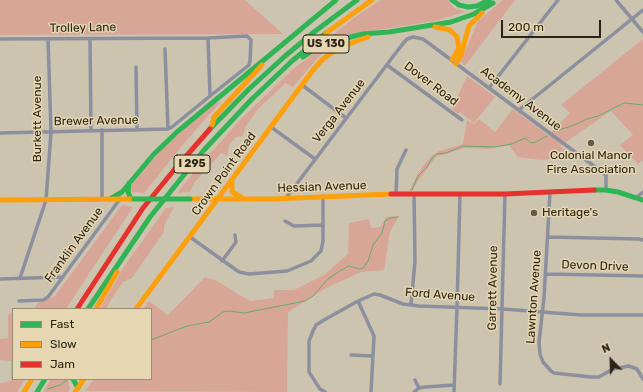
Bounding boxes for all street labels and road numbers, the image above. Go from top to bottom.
street label: Trolley Lane [50,20,116,36]
road number: US 130 [303,35,349,53]
street label: Dover Road [401,59,461,109]
street label: Academy Avenue [478,64,564,134]
street label: Burkett Avenue [31,76,45,162]
street label: Verga Avenue [310,76,368,146]
street label: Brewer Avenue [54,113,138,129]
street label: Crown Point Road [189,129,259,219]
road number: I 295 [174,155,210,173]
street label: Hessian Avenue [277,178,367,196]
street label: Franklin Avenue [42,205,106,285]
street label: Garrett Avenue [485,245,501,331]
street label: Lawnton Avenue [524,250,544,344]
street label: Devon Drive [561,258,629,274]
street label: Ford Avenue [404,285,476,305]

